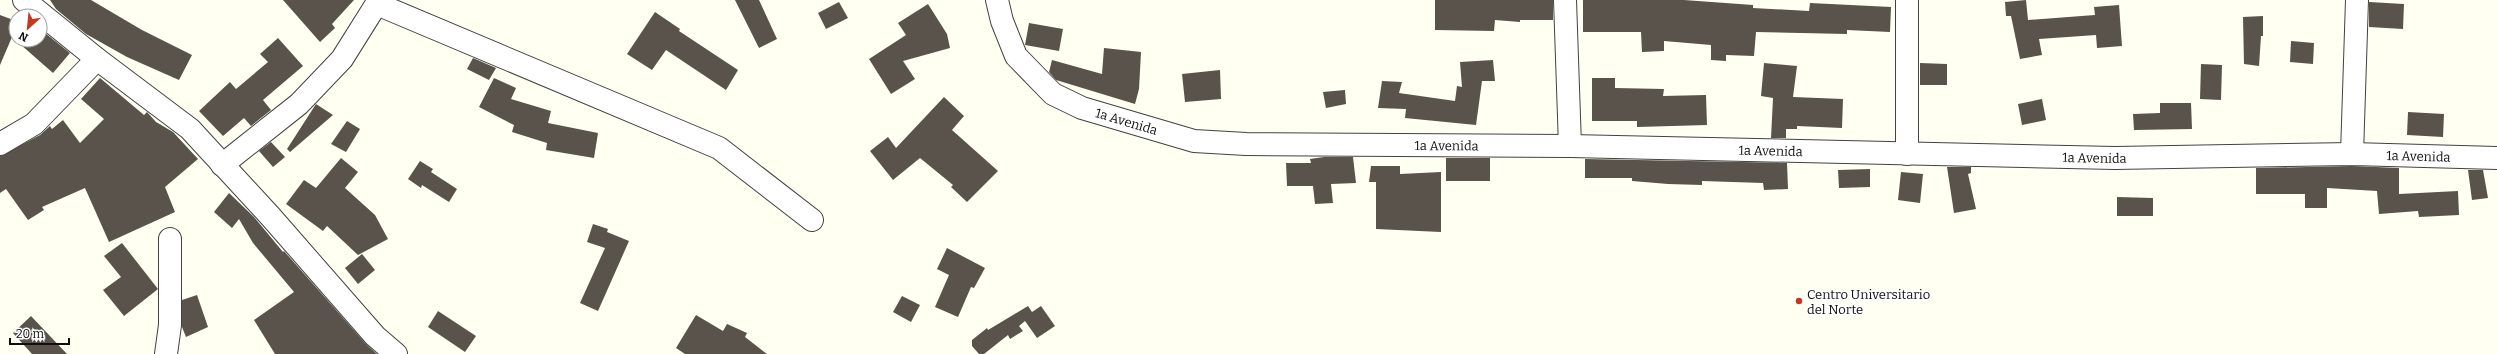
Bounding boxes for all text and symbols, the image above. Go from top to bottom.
north arrow [8,8,48,48]
text: N [17,29,30,44]
street label: 1a Avenida [1094,105,1159,137]
street label: 1a Avenida [1415,138,1479,153]
street label: 1a Avenida [1738,142,1803,159]
street label: 1a Avenida [2386,147,2451,164]
street label: 1a Avenida [2062,149,2127,166]
place label: Centro Universitario del Norte [1807,287,1930,317]
marker: Centro Universitario del Norte [1794,296,1804,306]
scale bar [10,320,69,346]
text: 20 m [16,327,45,341]

